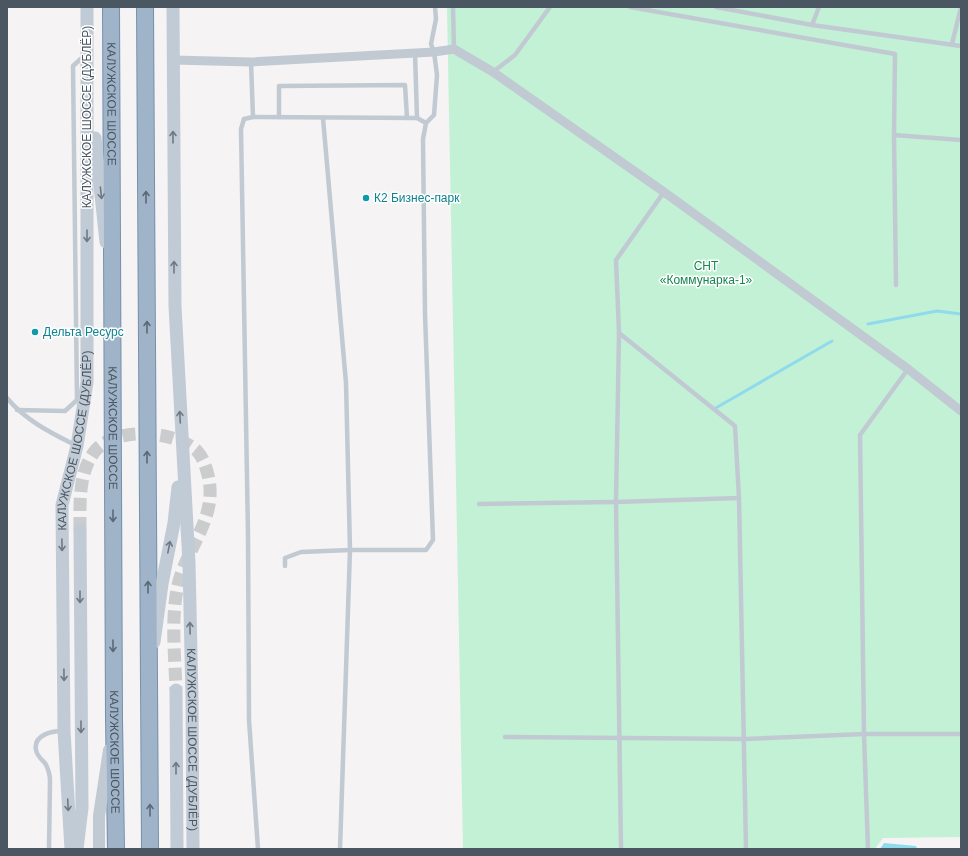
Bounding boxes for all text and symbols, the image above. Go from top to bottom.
street label: КАЛУЖСКОЕ ШОССЕ (ДУБЛЁР) [80,26,94,208]
street label: КАЛУЖСКОЕ ШОССЕ [104,42,119,166]
one-way arrow [169,131,177,144]
one-way arrow [97,186,104,199]
one-way arrow [142,191,150,204]
place label: К2 Бизнес-парк [374,191,460,205]
marker: К2 Бизнес-парк [361,193,371,203]
one-way arrow [83,229,91,242]
park label: СНТ «Коммунарка-1» [660,259,753,287]
one-way arrow [170,261,178,274]
one-way arrow [143,321,151,334]
place label: Дельта Ресурс [43,325,124,339]
marker: Дельта Ресурс [30,327,40,337]
street label: КАЛУЖСКОЕ ШОССЕ (ДУБЛЁР) [55,351,94,531]
street label: КАЛУЖСКОЕ ШОССЕ [106,366,120,490]
one-way arrow [177,411,184,424]
one-way arrow [143,451,151,464]
one-way arrow [109,509,117,522]
one-way arrow [58,538,66,551]
one-way arrow [166,541,174,554]
one-way arrow [144,581,152,594]
one-way arrow [76,590,84,603]
one-way arrow [187,622,194,635]
one-way arrow [110,639,117,652]
street label: КАЛУЖСКОЕ ШОССЕ (ДУБЛЁР) [184,648,200,831]
one-way arrow [60,668,67,681]
street label: КАЛУЖСКОЕ ШОССЕ [107,690,122,814]
one-way arrow [77,720,85,733]
one-way arrow [172,762,180,775]
one-way arrow [64,798,71,811]
one-way arrow [146,804,154,817]

